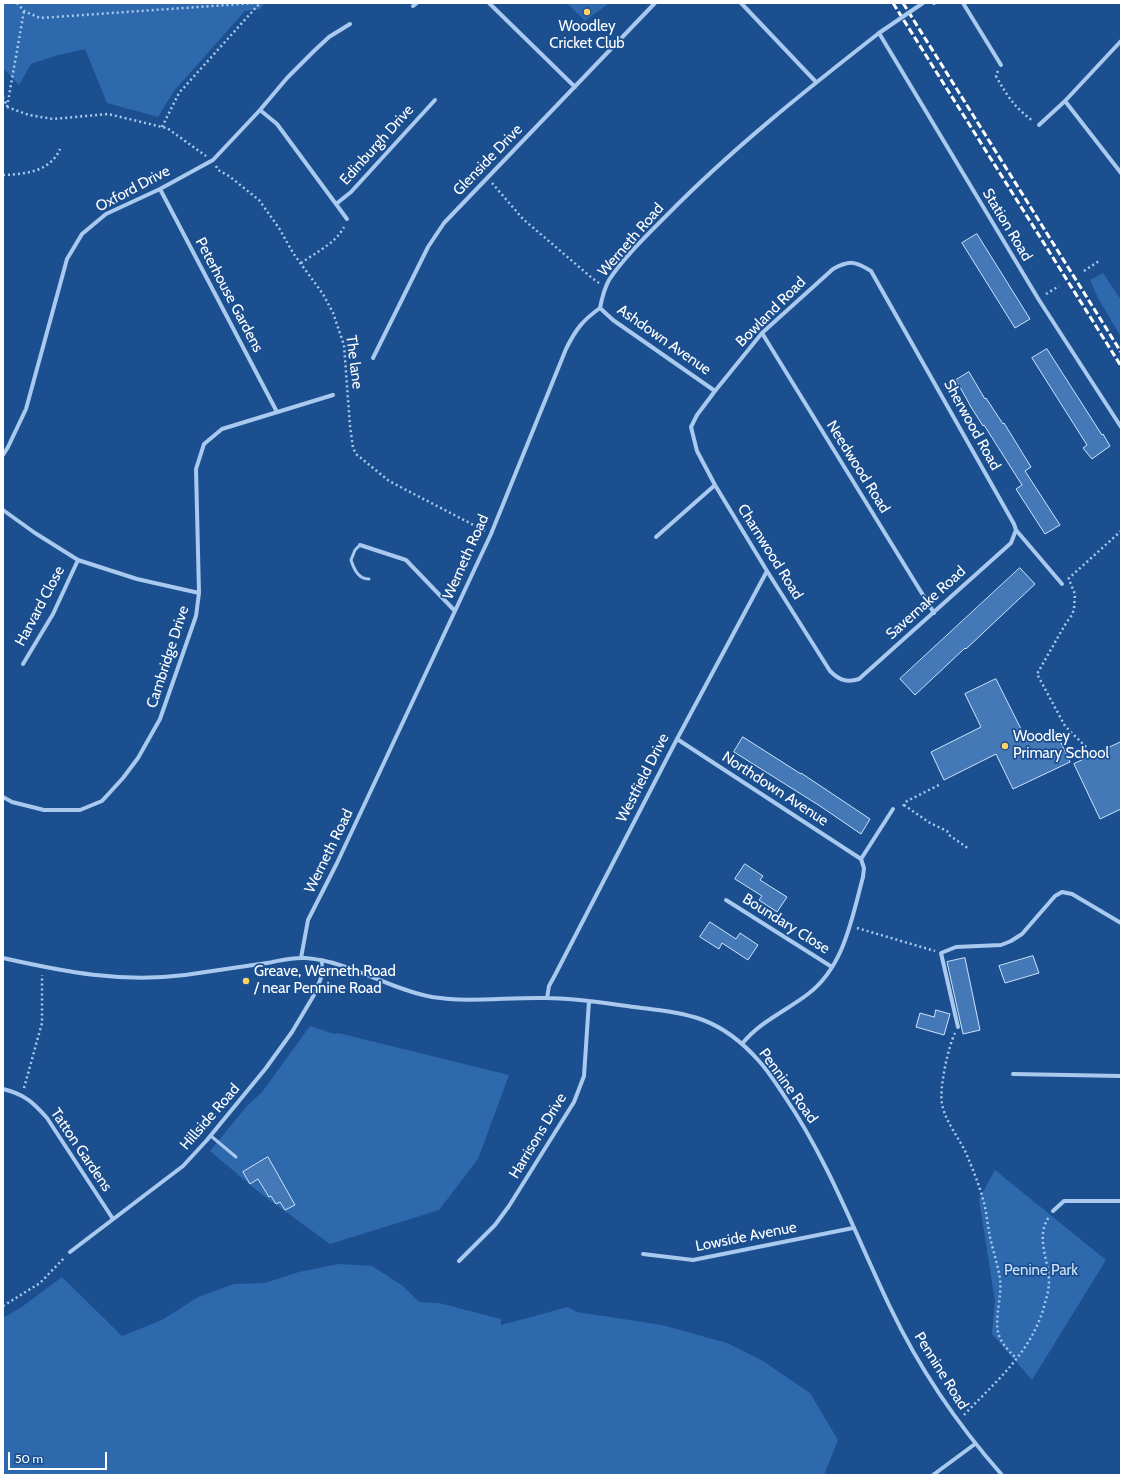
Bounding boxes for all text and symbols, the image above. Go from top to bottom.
marker: Woodley Cricket Club [582,7,592,17]
place label: Woodley Cricket Club [549,18,625,53]
street label: Edinburgh Drive [336,101,418,189]
street label: Glenside Drive [450,121,526,199]
street label: Oxford Drive [93,162,173,216]
street label: Station Road [978,185,1036,265]
street label: Werneth Road [594,200,668,280]
street label: Peterhouse Gardens [191,235,267,355]
street label: Bowland Road [732,273,810,351]
street label: Ashdown Avenue [614,301,714,379]
street label: The lane [342,334,366,390]
street label: Sherwood Road [940,377,1004,473]
street label: Needwood Road [822,417,894,517]
street label: Charnwood Road [733,501,807,603]
street label: Werneth Road [439,512,493,602]
street label: Harvard Close [11,563,69,649]
street label: Savernake Road [882,563,970,643]
street label: Cambridge Drive [143,604,193,710]
place label: Woodley Primary School [1013,728,1109,763]
street label: Westfield Drive [613,731,673,825]
marker: Woodley Primary School [1000,741,1010,751]
street label: Northdown Avenue [718,748,832,830]
street label: Werneth Road [301,806,357,896]
street label: Boundary Close [739,890,833,958]
place label: Greave, Werneth Road / near Pennine Road [254,963,396,998]
marker: Greave, Werneth Road / near Pennine Road [241,976,251,986]
street label: Pennine Road [755,1045,821,1127]
street label: Hillside Road [176,1080,244,1154]
street label: Harrisons Drive [505,1090,571,1182]
street label: Tatton Gardens [47,1105,115,1195]
street label: Lowside Avenue [694,1218,798,1256]
park label: Penine Park [1004,1262,1078,1280]
street label: Pennine Road [910,1329,972,1413]
scale bar [10,1444,109,1470]
text: 50 m [15,1451,43,1466]

